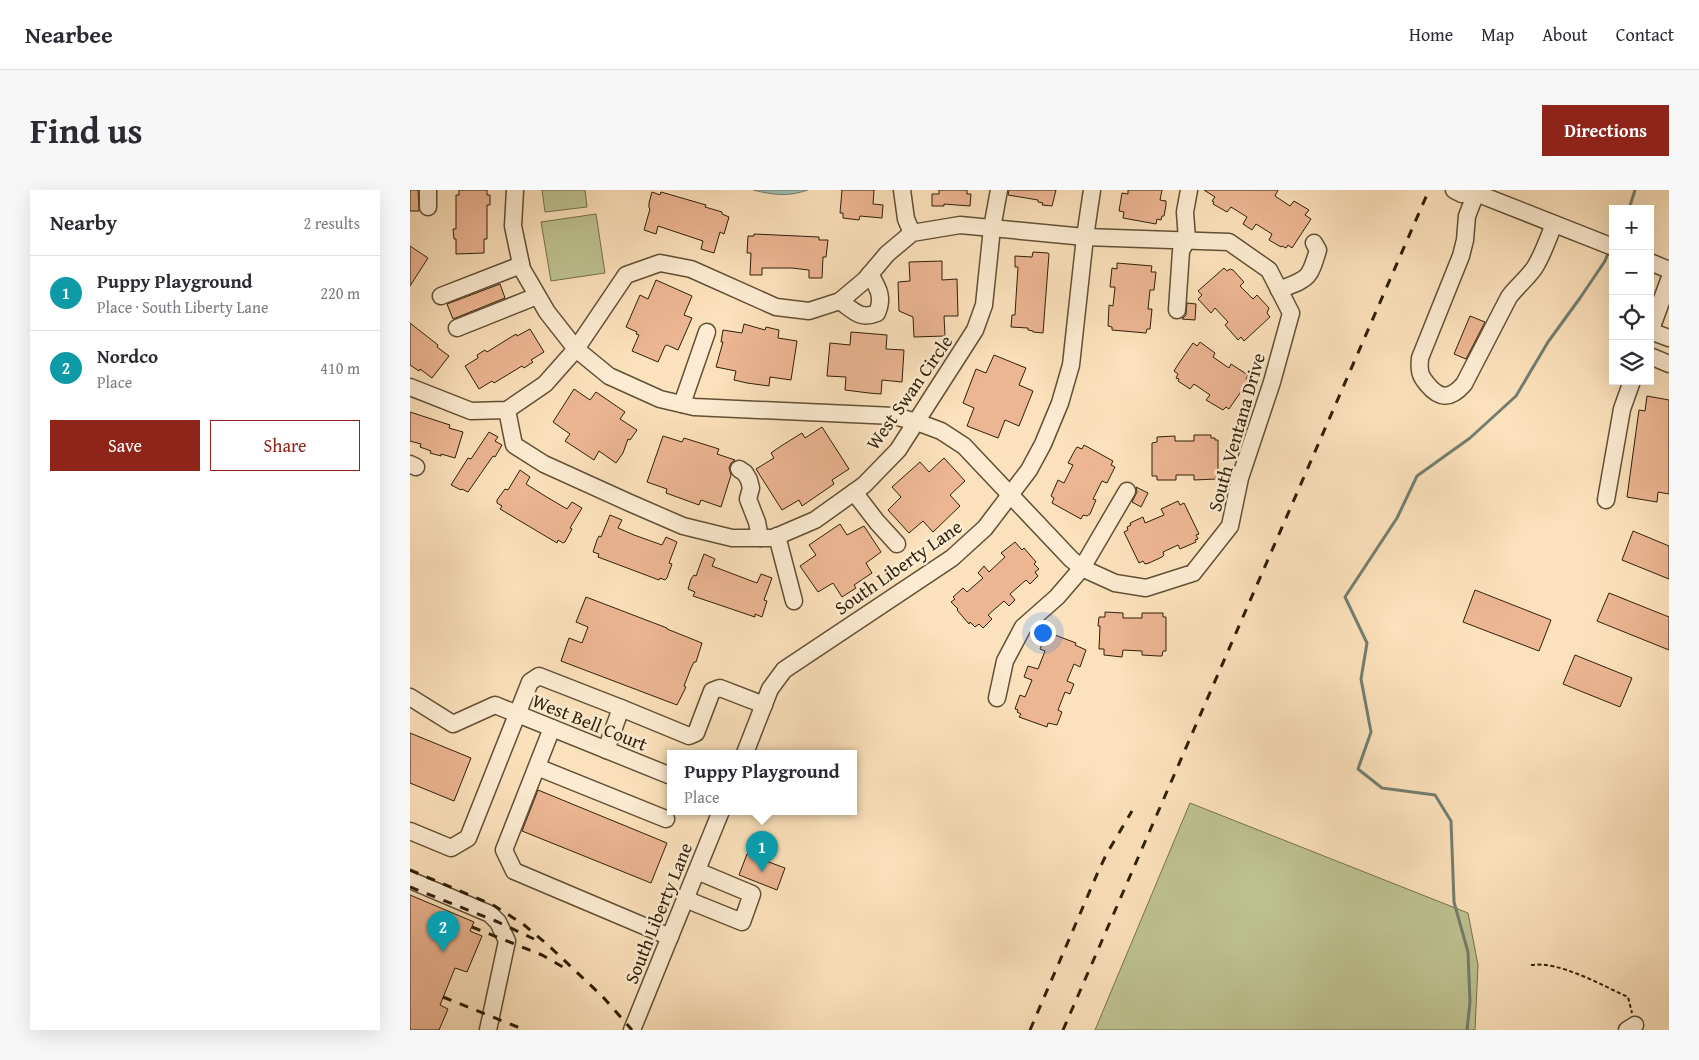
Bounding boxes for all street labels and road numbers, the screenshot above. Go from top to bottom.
street label: West Swan Circle [859,329,959,455]
street label: South Ventana Drive [1200,349,1272,515]
street label: South Liberty Lane [828,512,968,622]
street label: West Bell Court [528,686,652,758]
street label: South Liberty Lane [617,838,699,988]

